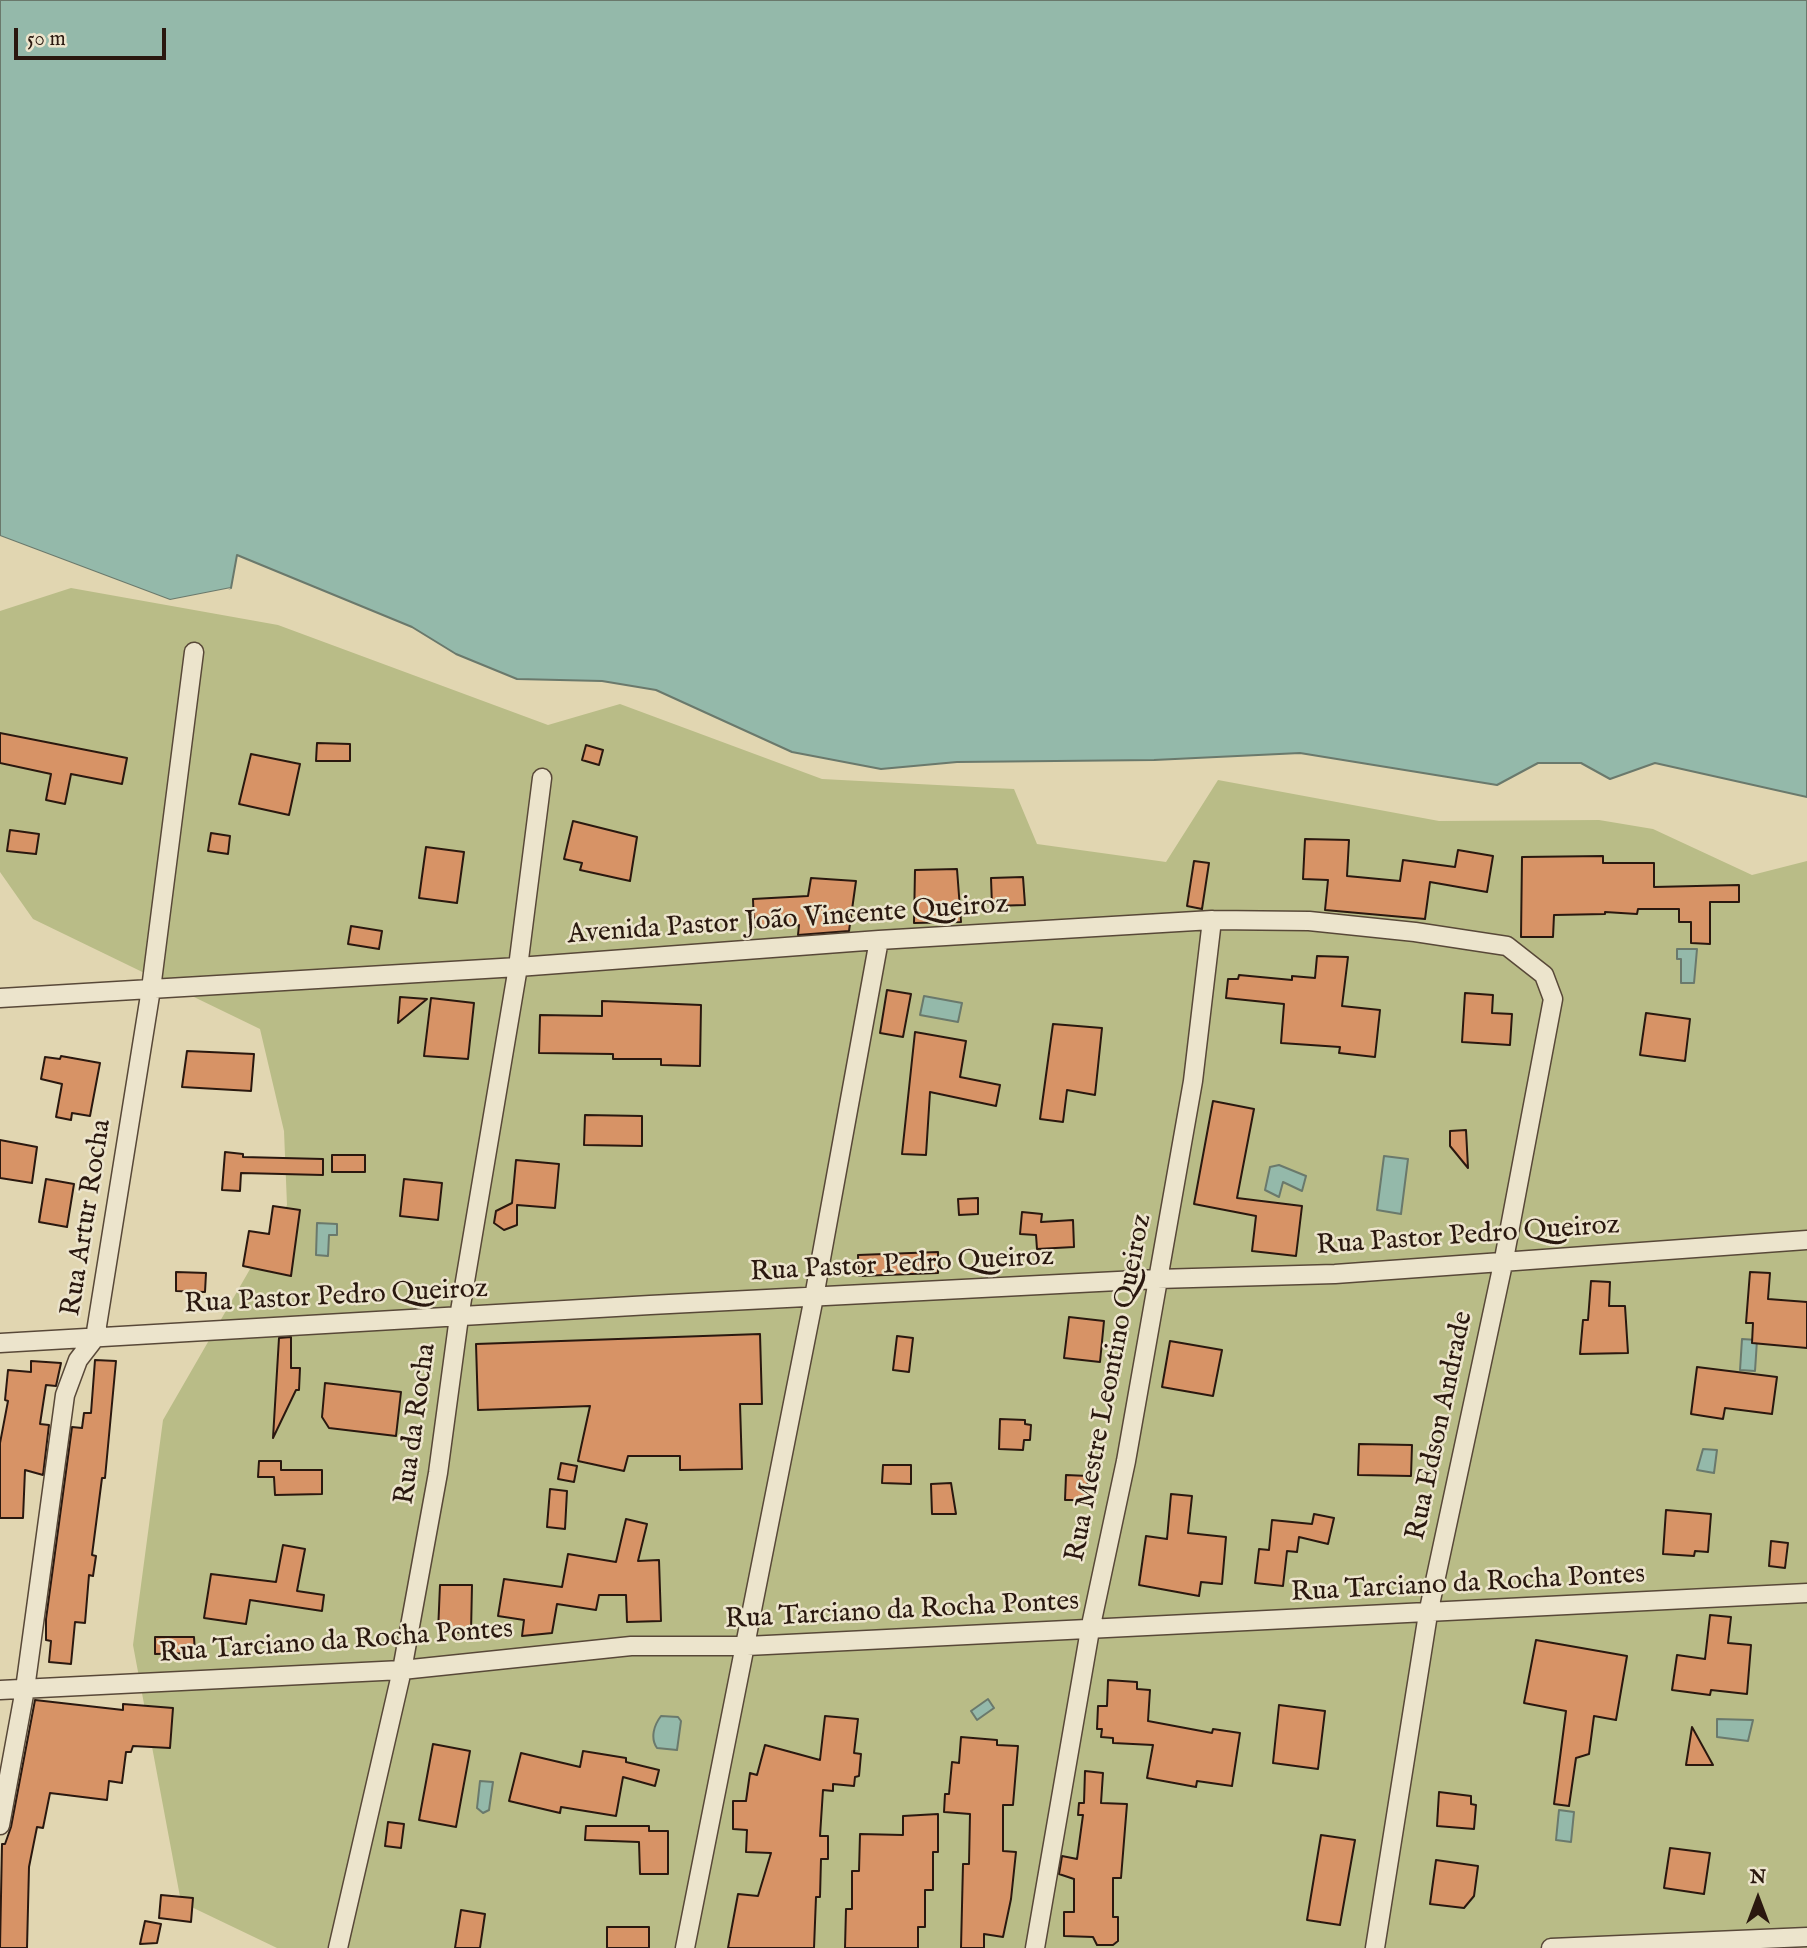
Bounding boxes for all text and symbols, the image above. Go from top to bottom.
scale bar [18,14,170,58]
text: 50 m [27,26,66,53]
street label: Avenida Pastor João Vincente Queiroz [566,889,1010,953]
street label: Rua Artur Rocha [56,1117,120,1319]
street label: Rua Pastor Pedro Queiroz [1315,1210,1621,1264]
street label: Rua Mestre Leontino Queiroz [1060,1211,1160,1565]
street label: Rua Pastor Pedro Queiroz [749,1241,1055,1291]
street label: Rua Pastor Pedro Queiroz [183,1273,489,1323]
street label: Rua Edson Andrade [1400,1309,1482,1543]
street label: Rua da Rocha [389,1341,445,1507]
street label: Rua Tarciano da Rocha Pontes [1290,1559,1646,1611]
street label: Rua Tarciano da Rocha Pontes [724,1586,1080,1638]
street label: Rua Tarciano da Rocha Pontes [158,1614,514,1672]
north arrow [1723,1864,1793,1934]
text: N [1750,1866,1766,1890]

